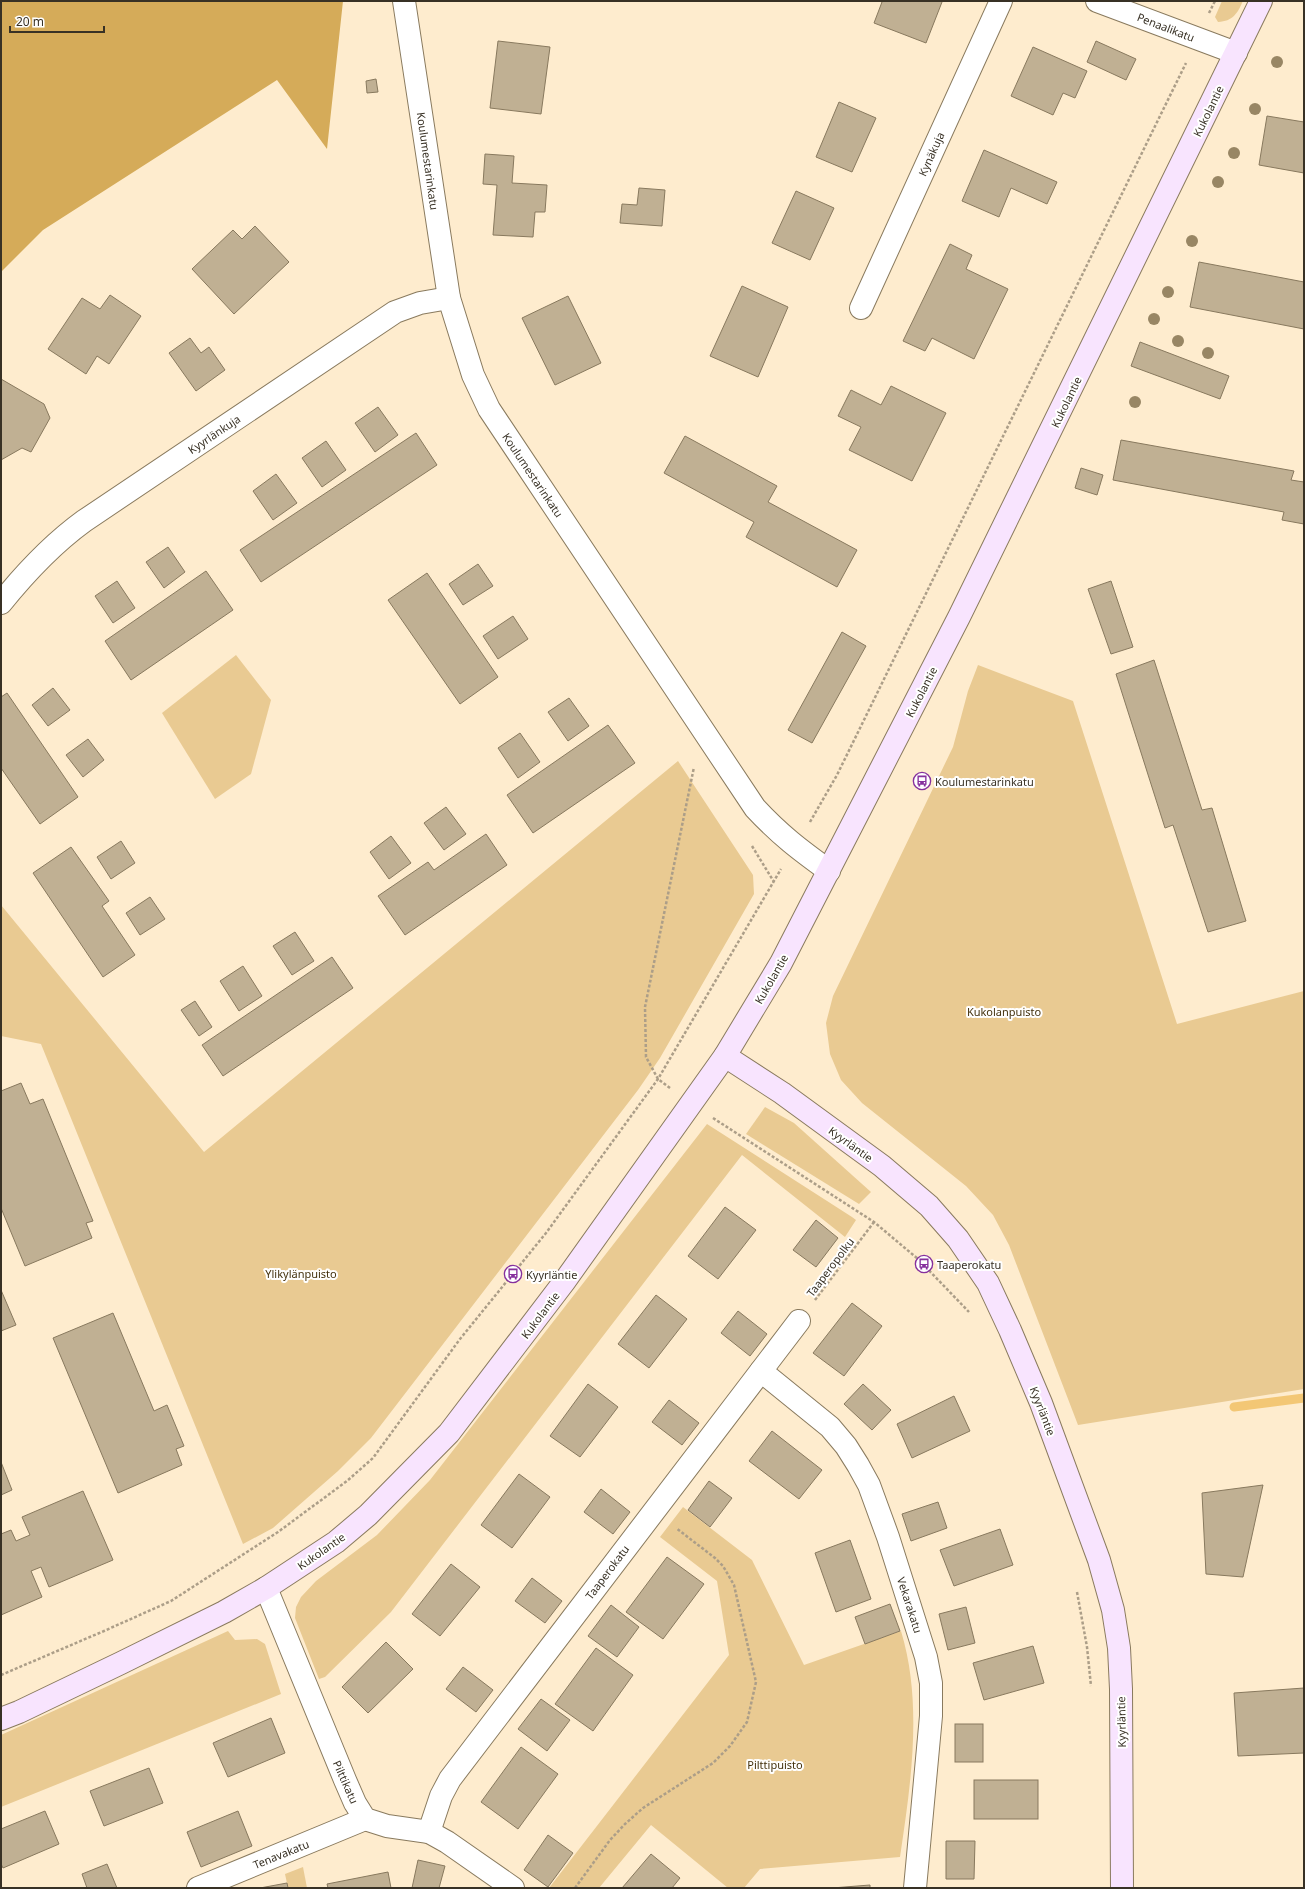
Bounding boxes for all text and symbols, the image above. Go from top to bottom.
scale bar [10,8,104,34]
street label: Penaalikatu [1135,9,1197,45]
text: 20 m [16,13,44,30]
street label: Kukolantie [1189,83,1227,139]
street label: Koulumestarinkatu [414,111,442,211]
street label: Kynäkuja [915,129,947,179]
street label: Kukolantie [1047,374,1085,430]
street label: Kyyrlänkuja [185,411,243,457]
street label: Koulumestarinkatu [499,430,567,520]
street label: Kukolantie [902,664,940,720]
bus stop icon: Koulumestarinkatu [912,771,932,791]
place label: Koulumestarinkatu [935,774,1034,789]
street label: Kukolantie [751,951,791,1007]
park label: Kukolanpuisto [967,1004,1041,1019]
street label: Kyyrläntie [826,1123,876,1165]
street label: Taaperopolku [803,1234,857,1300]
bus stop icon: Taaperokatu [914,1254,934,1274]
place label: Taaperokatu [937,1257,1001,1272]
bus stop icon: Kyyrläntie [503,1264,523,1284]
park label: Ylikylänpuisto [265,1266,337,1281]
place label: Kyyrläntie [526,1267,577,1282]
street label: Kukolantie [517,1289,563,1341]
street label: Kyyrläntie [1027,1384,1059,1438]
street label: Kukolantie [294,1529,348,1573]
street label: Taaperokatu [582,1542,632,1602]
street label: Vekarakatu [894,1575,926,1635]
street label: Kyyrläntie [1113,1696,1129,1748]
park label: Pilttipuisto [747,1757,803,1772]
street label: Pilttikatu [330,1758,362,1806]
street label: Tenavakatu [251,1836,311,1872]

